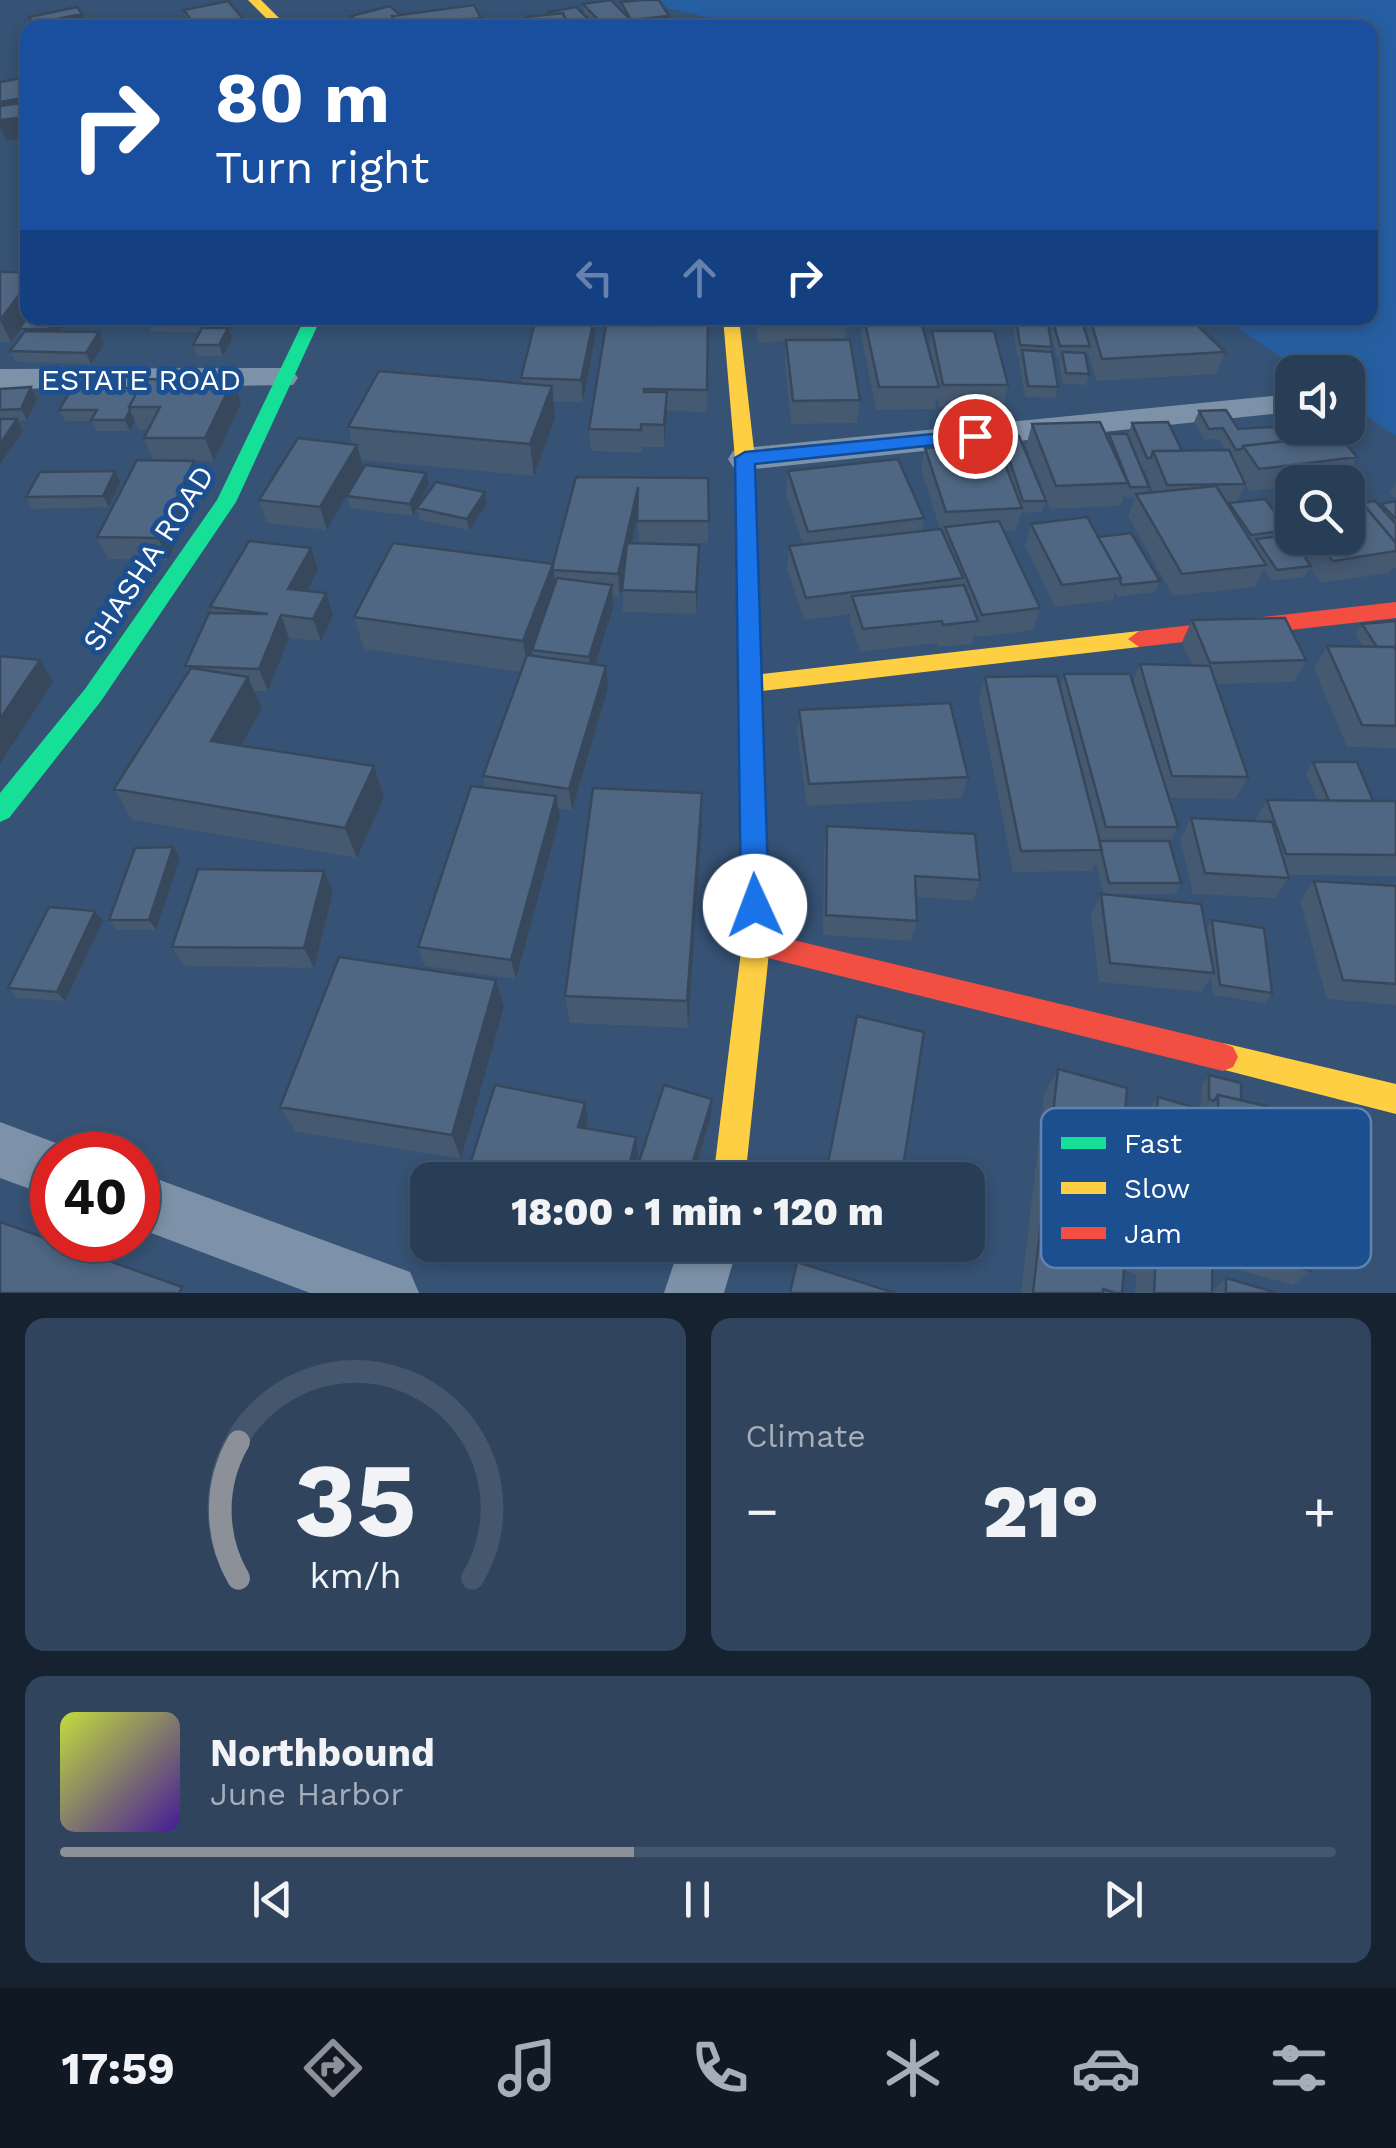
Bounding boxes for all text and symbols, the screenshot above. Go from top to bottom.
text: 80 m [215,57,390,139]
icon: right [50,60,180,190]
text: Turn right [215,141,429,194]
icon: left [567,250,622,305]
icon: ahead [672,250,727,305]
icon: right [777,250,832,305]
map controls [1275,355,1365,555]
button: sound [1275,355,1365,445]
street label: ESTATE ROAD [41,362,241,397]
pin [933,394,1018,479]
icon: arrive [948,409,1003,464]
street label: SHASHA ROAD [75,459,221,657]
button: search [1275,465,1365,555]
position arrow [703,854,807,958]
legend [1041,1108,1371,1268]
text: Fast [1124,1127,1182,1160]
speed limit sign: 40 [30,1132,160,1262]
text: Slow [1124,1172,1190,1205]
text: 18:00 · 1 min · 120 m [511,1190,884,1234]
text: Jam [1124,1217,1182,1250]
text: Climate [746,1417,866,1455]
text: 35 [294,1439,416,1561]
text: 21° [982,1467,1099,1555]
text: − [746,1479,779,1543]
text: + [1303,1479,1336,1543]
text: km/h [309,1555,401,1597]
text: Northbound [210,1731,435,1775]
text: June Harbor [210,1775,404,1813]
icon: previous [245,1872,300,1927]
icon: pause [670,1872,725,1927]
icon: next [1096,1872,1151,1927]
icon: directions [298,2033,368,2103]
icon: music [492,2033,562,2103]
icon: phone [685,2033,755,2103]
icon: climate [878,2033,948,2103]
icon: car [1071,2033,1141,2103]
icon: filters [1264,2033,1334,2103]
text: 17:59 [62,2042,175,2095]

